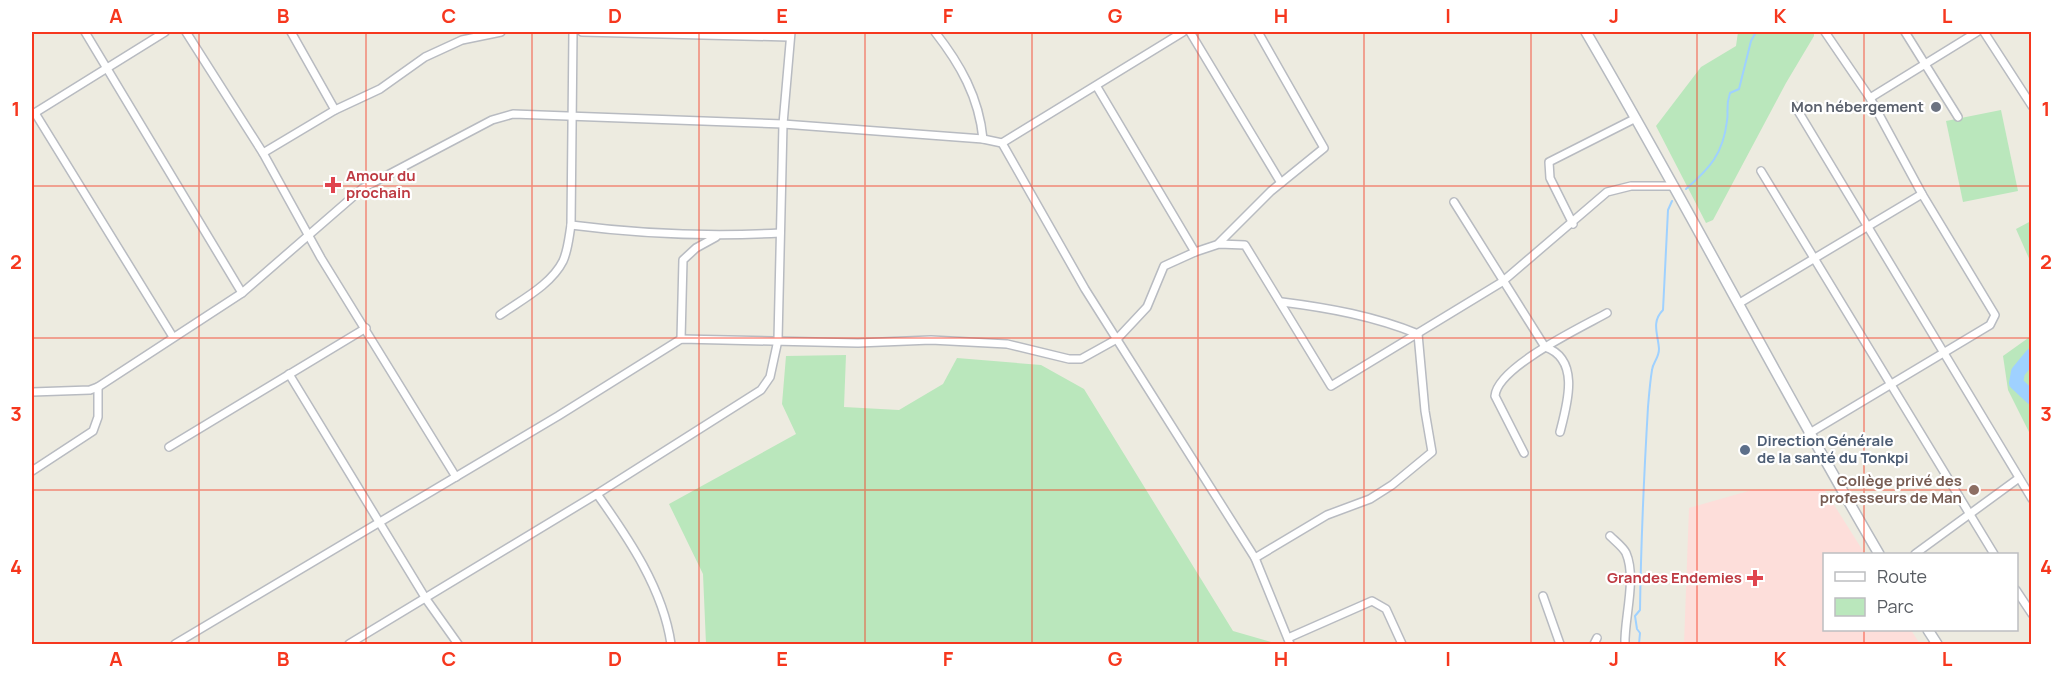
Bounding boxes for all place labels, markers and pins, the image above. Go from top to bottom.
place label: Mon hébergement [1791,96,1924,117]
marker: Mon hébergement [1929,100,1943,114]
place label: Amour du prochain [346,165,416,203]
marker: Amour du prochain [324,176,342,194]
place label: Direction Générale de la santé du Tonkpi [1757,430,1909,468]
marker: Direction Générale de la santé du Tonkpi [1738,443,1752,457]
place label: Collège privé des professeurs de Man [1820,470,1962,508]
marker: Collège privé des professeurs de Man [1967,483,1981,497]
place label: Grandes Endemies [1607,567,1742,588]
marker: Grandes Endemies [1746,569,1764,587]

